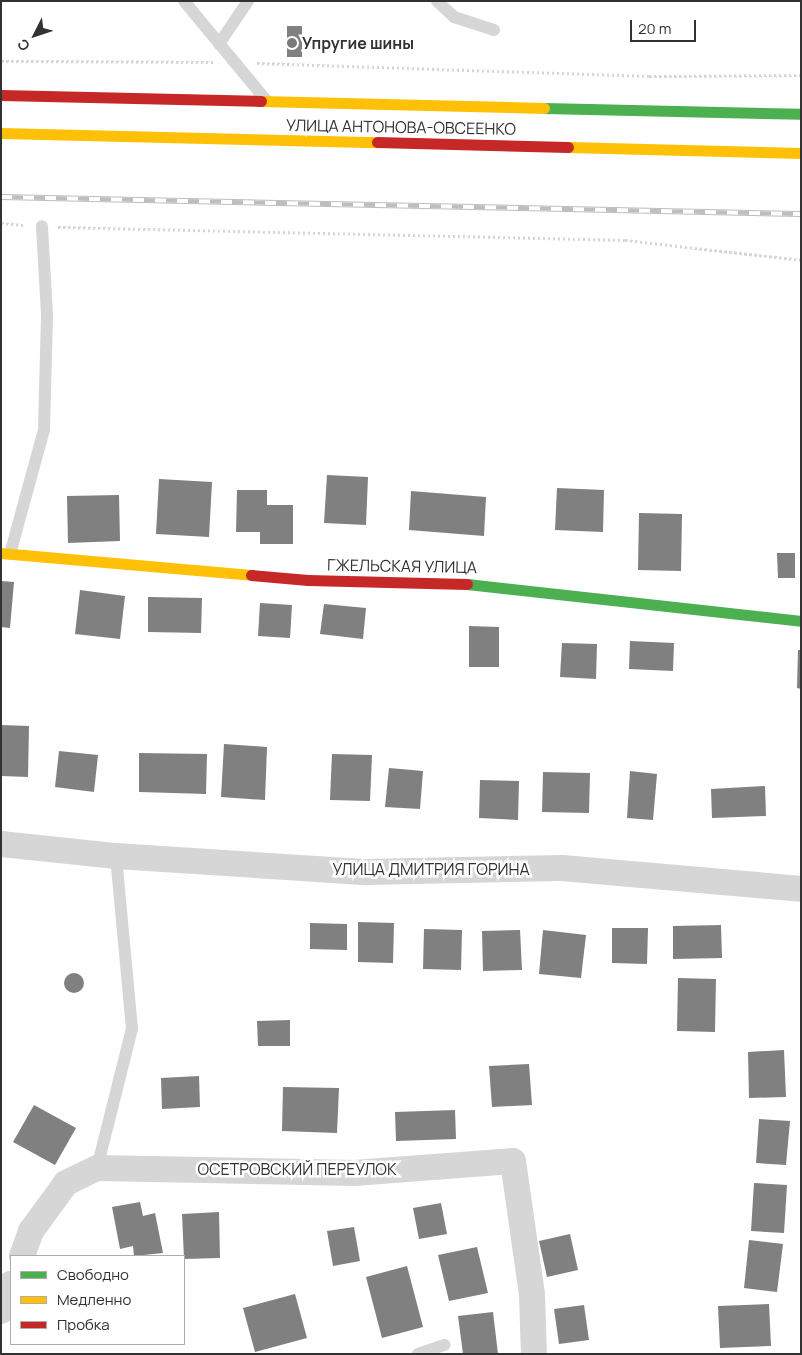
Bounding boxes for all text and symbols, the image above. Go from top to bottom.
north arrow [10,10,60,60]
scale bar [632,10,698,42]
text: 20 m [638,18,671,39]
place label: Упругие шины [302,33,414,53]
text: С [13,35,34,55]
marker: Упругие шины [286,37,298,49]
street label: УЛИЦА АНТОНОВА-ОВСЕЕНКО [286,115,516,139]
street label: ГЖЕЛЬСКАЯ УЛИЦА [327,555,477,577]
street label: УЛИЦА ДМИТРИЯ ГОРИНА [332,859,530,879]
street label: ОСЕТРОВСКИЙ ПЕРЕУЛОК [198,1159,396,1179]
legend [10,1255,185,1345]
text: Свободно [57,1264,129,1285]
text: Медленно [57,1289,131,1310]
text: Пробка [57,1314,110,1335]

